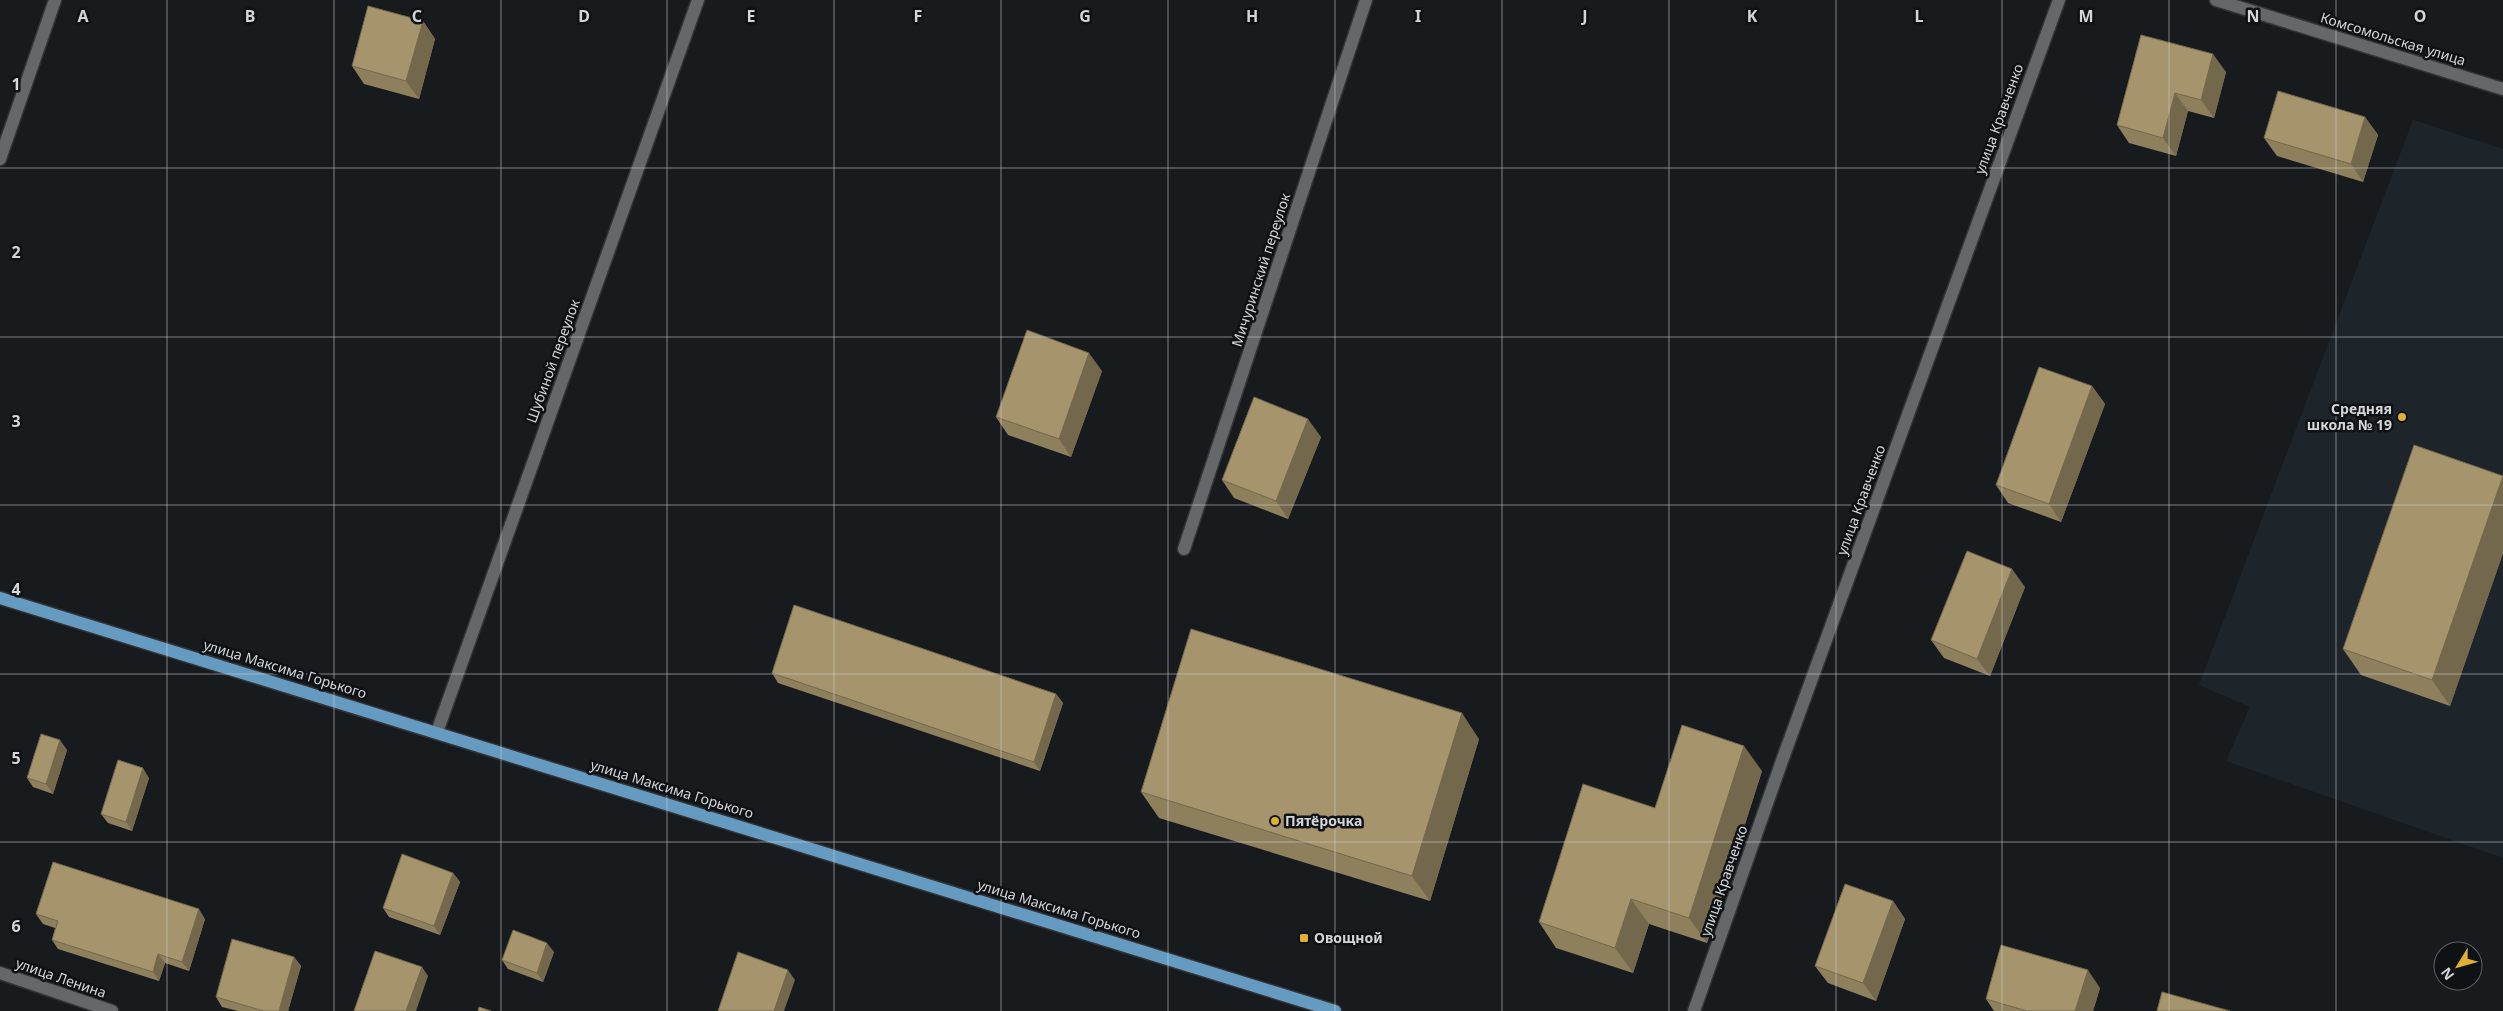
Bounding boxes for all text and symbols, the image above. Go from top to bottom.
text: A [77,5,89,27]
text: B [245,5,255,27]
text: C [412,5,422,27]
text: D [578,5,590,27]
text: E [747,5,756,27]
text: F [914,5,922,27]
text: G [1079,5,1091,27]
text: H [1246,5,1258,27]
text: I [1415,5,1421,27]
text: J [1580,5,1588,27]
text: K [1747,5,1758,27]
text: L [1915,5,1924,27]
text: M [2078,5,2094,27]
text: N [2246,5,2260,27]
text: O [2414,5,2426,27]
street label: Комсомольская улица [2318,7,2468,70]
street label: улица Кравченко [1970,61,2027,177]
text: 1 [11,73,21,95]
street label: Мичуринский переулок [1227,190,1295,349]
text: 2 [11,241,21,263]
street label: Шубиной переулок [521,296,584,425]
place label: Средняя школа № 19 [2307,399,2392,434]
text: 3 [11,410,21,432]
marker: Средняя школа № 19 [2396,411,2408,423]
street label: улица Кравченко [1832,442,1889,558]
text: 4 [11,578,21,600]
street label: улица Максима Горького [201,635,369,702]
text: 5 [11,747,21,769]
street label: улица Максима Горького [588,755,756,822]
place label: Пятёрочка [1285,811,1362,830]
marker: Пятёрочка [1269,815,1281,827]
street label: улица Кравченко [1696,823,1751,939]
street label: улица Максима Горького [975,875,1143,942]
text: 6 [11,915,21,937]
place label: Овощной [1314,928,1383,947]
marker: Овощной [1298,932,1310,944]
north arrow [2433,941,2483,991]
street label: улица Ленина [13,953,109,1002]
text: N [2436,964,2458,984]

